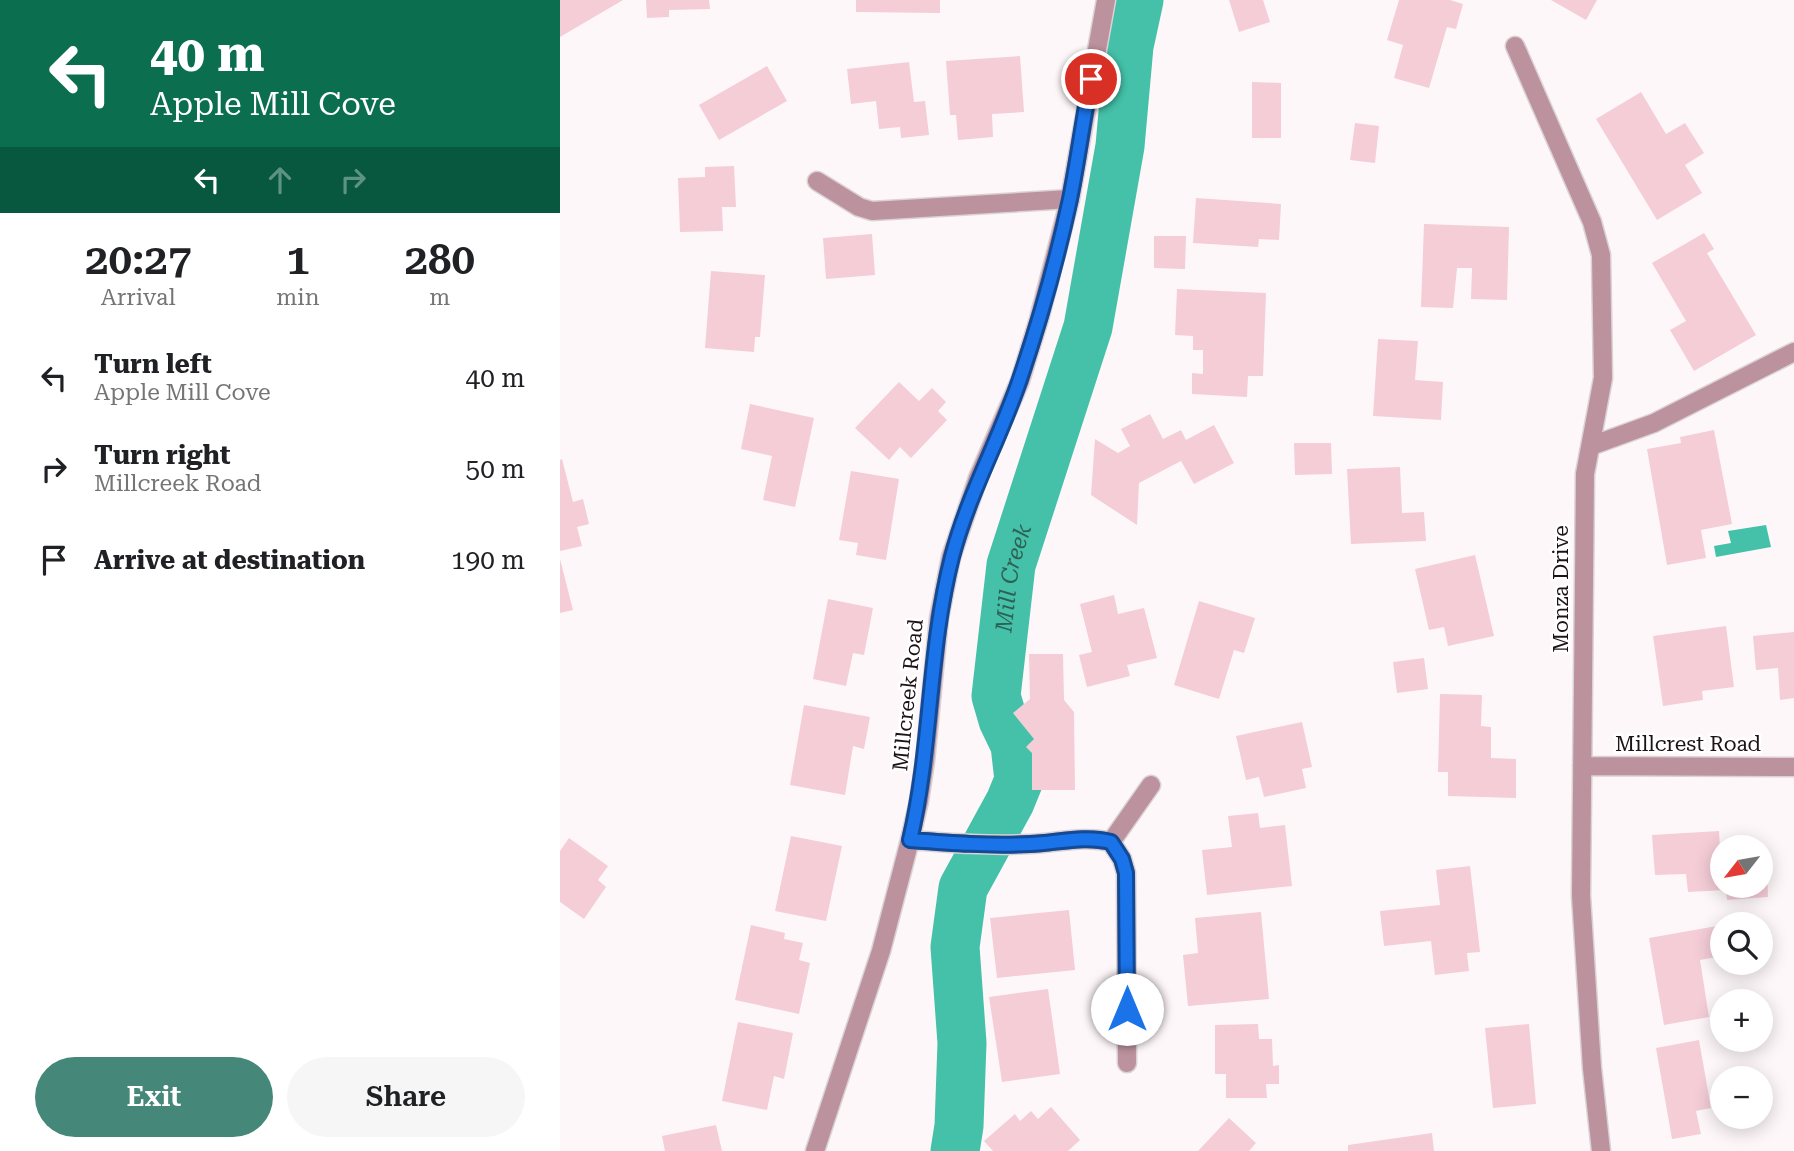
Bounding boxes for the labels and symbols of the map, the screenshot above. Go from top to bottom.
pin [1061,49,1121,109]
water label: Mill Creek [990,520,1037,635]
street label: Monza Drive [1549,525,1573,653]
street label: Millcreek Road [888,617,928,772]
street label: Millcrest Road [1615,732,1762,756]
north arrow [1710,835,1773,898]
position arrow [1090,972,1164,1046]

